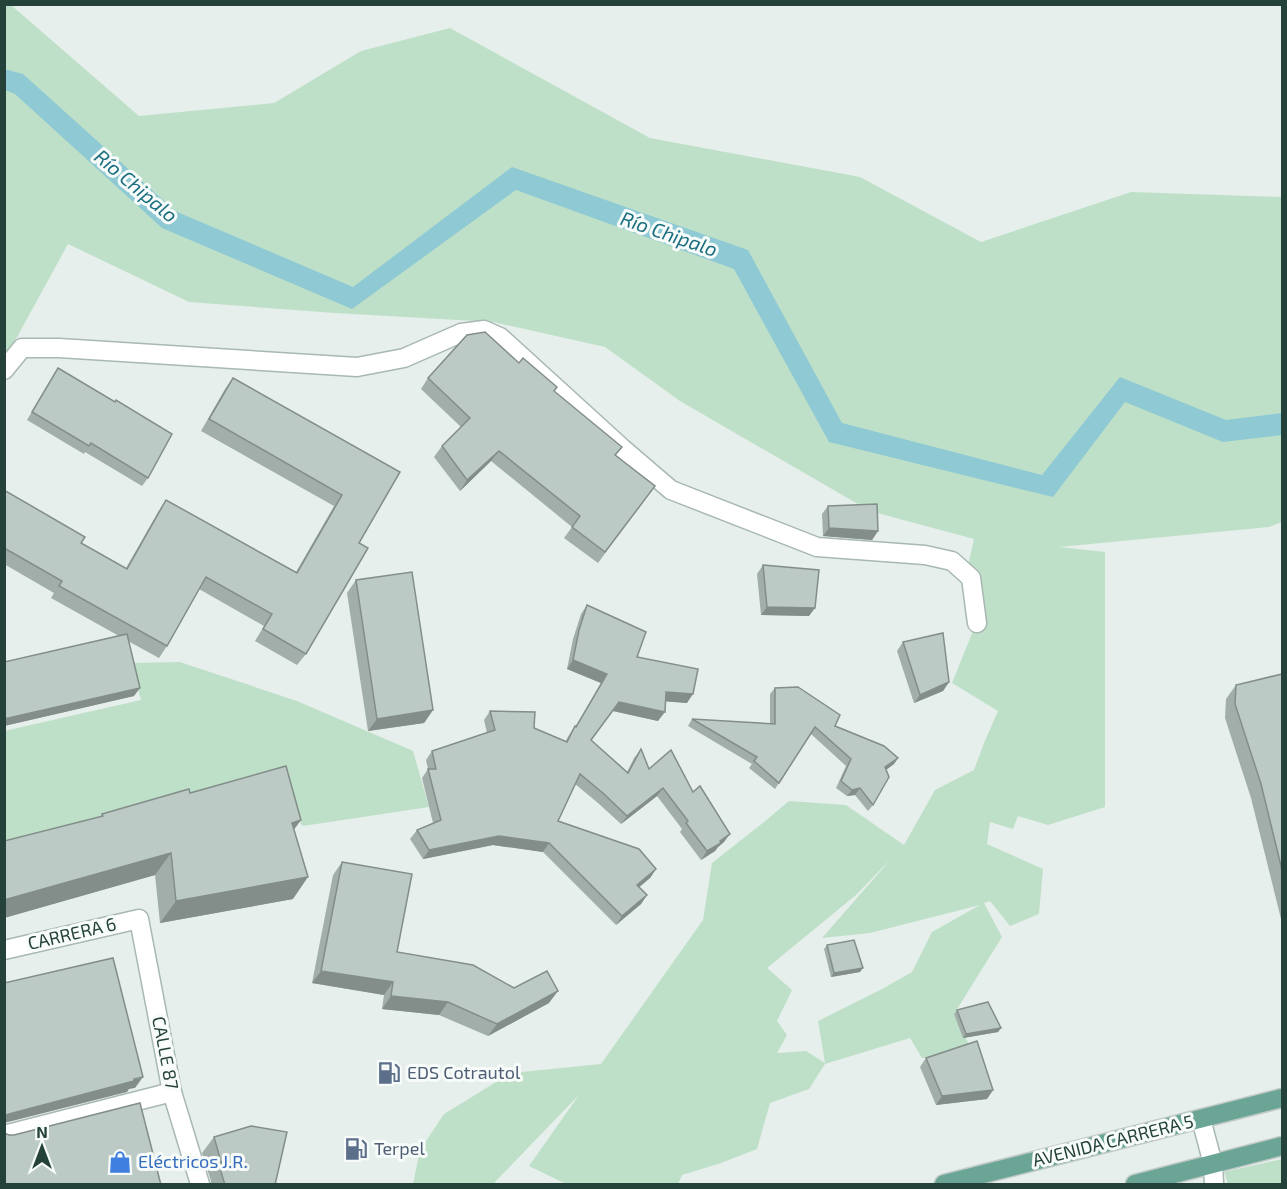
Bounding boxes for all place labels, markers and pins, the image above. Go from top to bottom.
fuel station icon: EDS Cotrautol [376,1060,402,1086]
place label: EDS Cotrautol [407,1061,521,1083]
fuel station icon: Terpel [343,1136,369,1162]
place label: Terpel [374,1137,425,1159]
shop icon: Eléctricos J.R. [107,1149,133,1175]
place label: Eléctricos J.R. [138,1150,248,1172]

